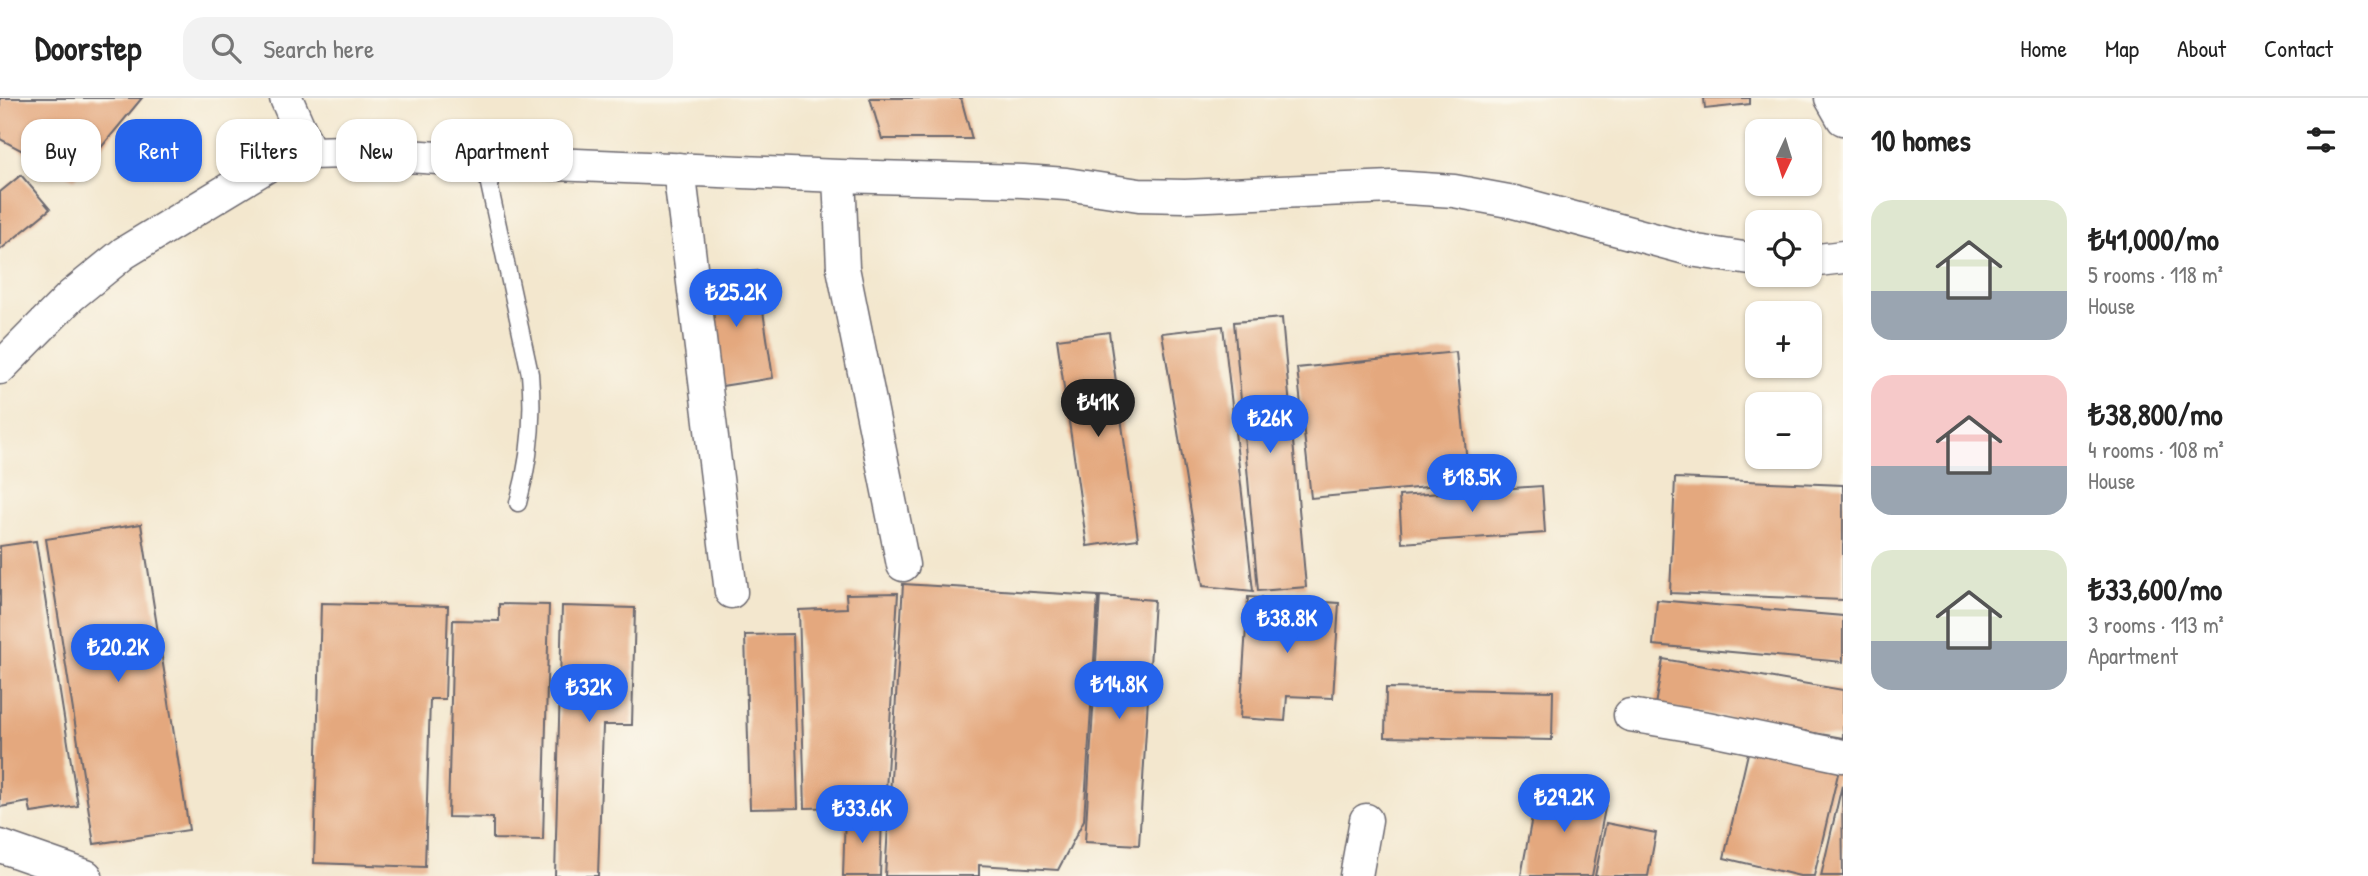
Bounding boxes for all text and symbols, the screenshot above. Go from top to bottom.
search box [183,17,673,80]
text: Doorstep [35,26,141,70]
icon: search [207,29,245,67]
text: Search here [263,31,374,66]
text: Home [2020,32,2067,64]
text: Map [2105,32,2139,64]
text: About [2177,32,2226,64]
text: Contact [2264,32,2333,64]
chip: Buy [21,119,101,182]
chip: Rent [115,119,202,182]
chip: Filters [216,119,322,182]
chip: New [336,119,417,182]
chip: Apartment [431,119,573,182]
north arrow [1745,119,1822,196]
map controls [1745,119,1822,469]
text: 10 homes [1871,120,1971,160]
icon: filters [2302,121,2340,159]
button: locate [1745,210,1822,287]
text: ₺41,000/mo [2088,219,2219,259]
icon: home [1927,228,2011,312]
text: 5 rooms · 118 m² [2088,259,2223,290]
pin: ₺25.2K [679,270,793,329]
text: ₺25.2K [705,276,767,307]
text: House [2088,290,2135,321]
button: + [1745,301,1822,378]
pin: ₺41K [1057,380,1139,439]
text: ₺41K [1077,386,1119,417]
button: − [1745,392,1822,469]
text: ₺38,800/mo [2088,394,2223,434]
pin: ₺26K [1229,396,1311,455]
text: ₺26K [1247,402,1293,433]
icon: home [1927,403,2011,487]
text: 4 rooms · 108 m² [2088,434,2224,465]
pin: ₺18.5K [1415,454,1529,514]
text: ₺18.5K [1443,461,1501,492]
text: House [2088,465,2135,496]
text: ₺33,600/mo [2088,569,2222,609]
icon: home [1927,578,2011,662]
pin: ₺38.8K [1230,596,1344,655]
text: ₺38.8K [1257,602,1317,633]
text: 3 rooms · 113 m² [2088,609,2224,640]
pin: ₺20.2K [61,624,175,684]
text: ₺20.2K [87,631,149,662]
text: Apartment [2088,640,2178,671]
pin: ₺14.8K [1062,662,1176,721]
pin: ₺32K [548,664,630,724]
text: ₺14.8K [1090,668,1148,699]
text: ₺32K [566,671,612,702]
pin: ₺29.2K [1507,774,1621,834]
text: ₺29.2K [1534,781,1594,812]
pin: ₺33.6K [805,786,919,845]
text: ₺33.6K [832,792,892,823]

